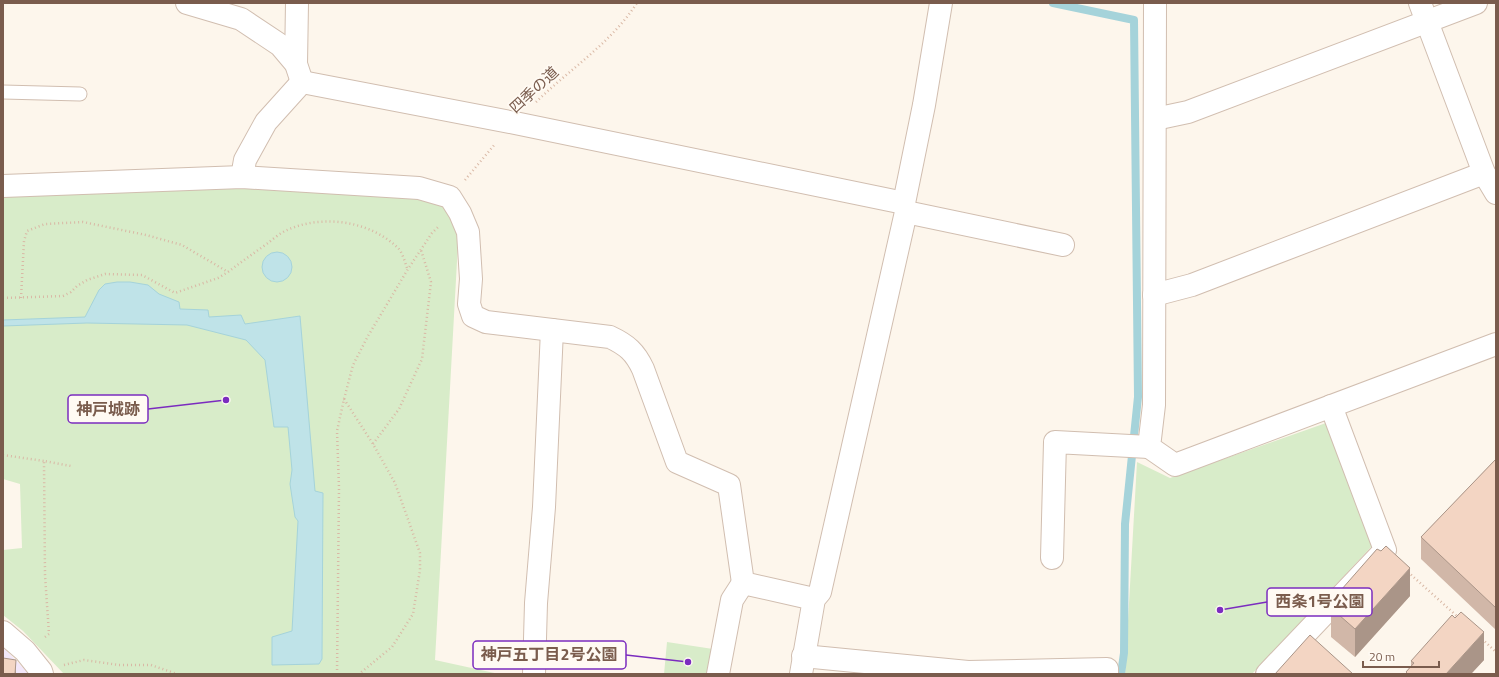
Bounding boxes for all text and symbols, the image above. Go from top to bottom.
street label: 四季の道 [504,61,563,119]
callout: 神戸城跡 [68,395,148,423]
text: 神戸城跡 [76,397,140,421]
callout: 西条1号公園 [1267,588,1372,616]
text: 西条1号公園 [1276,589,1364,613]
callout: 神戸五丁目2号公園 [473,641,626,669]
text: 神戸五丁目2号公園 [481,642,617,666]
scale bar [1363,643,1439,669]
text: 20 m [1369,647,1395,666]

